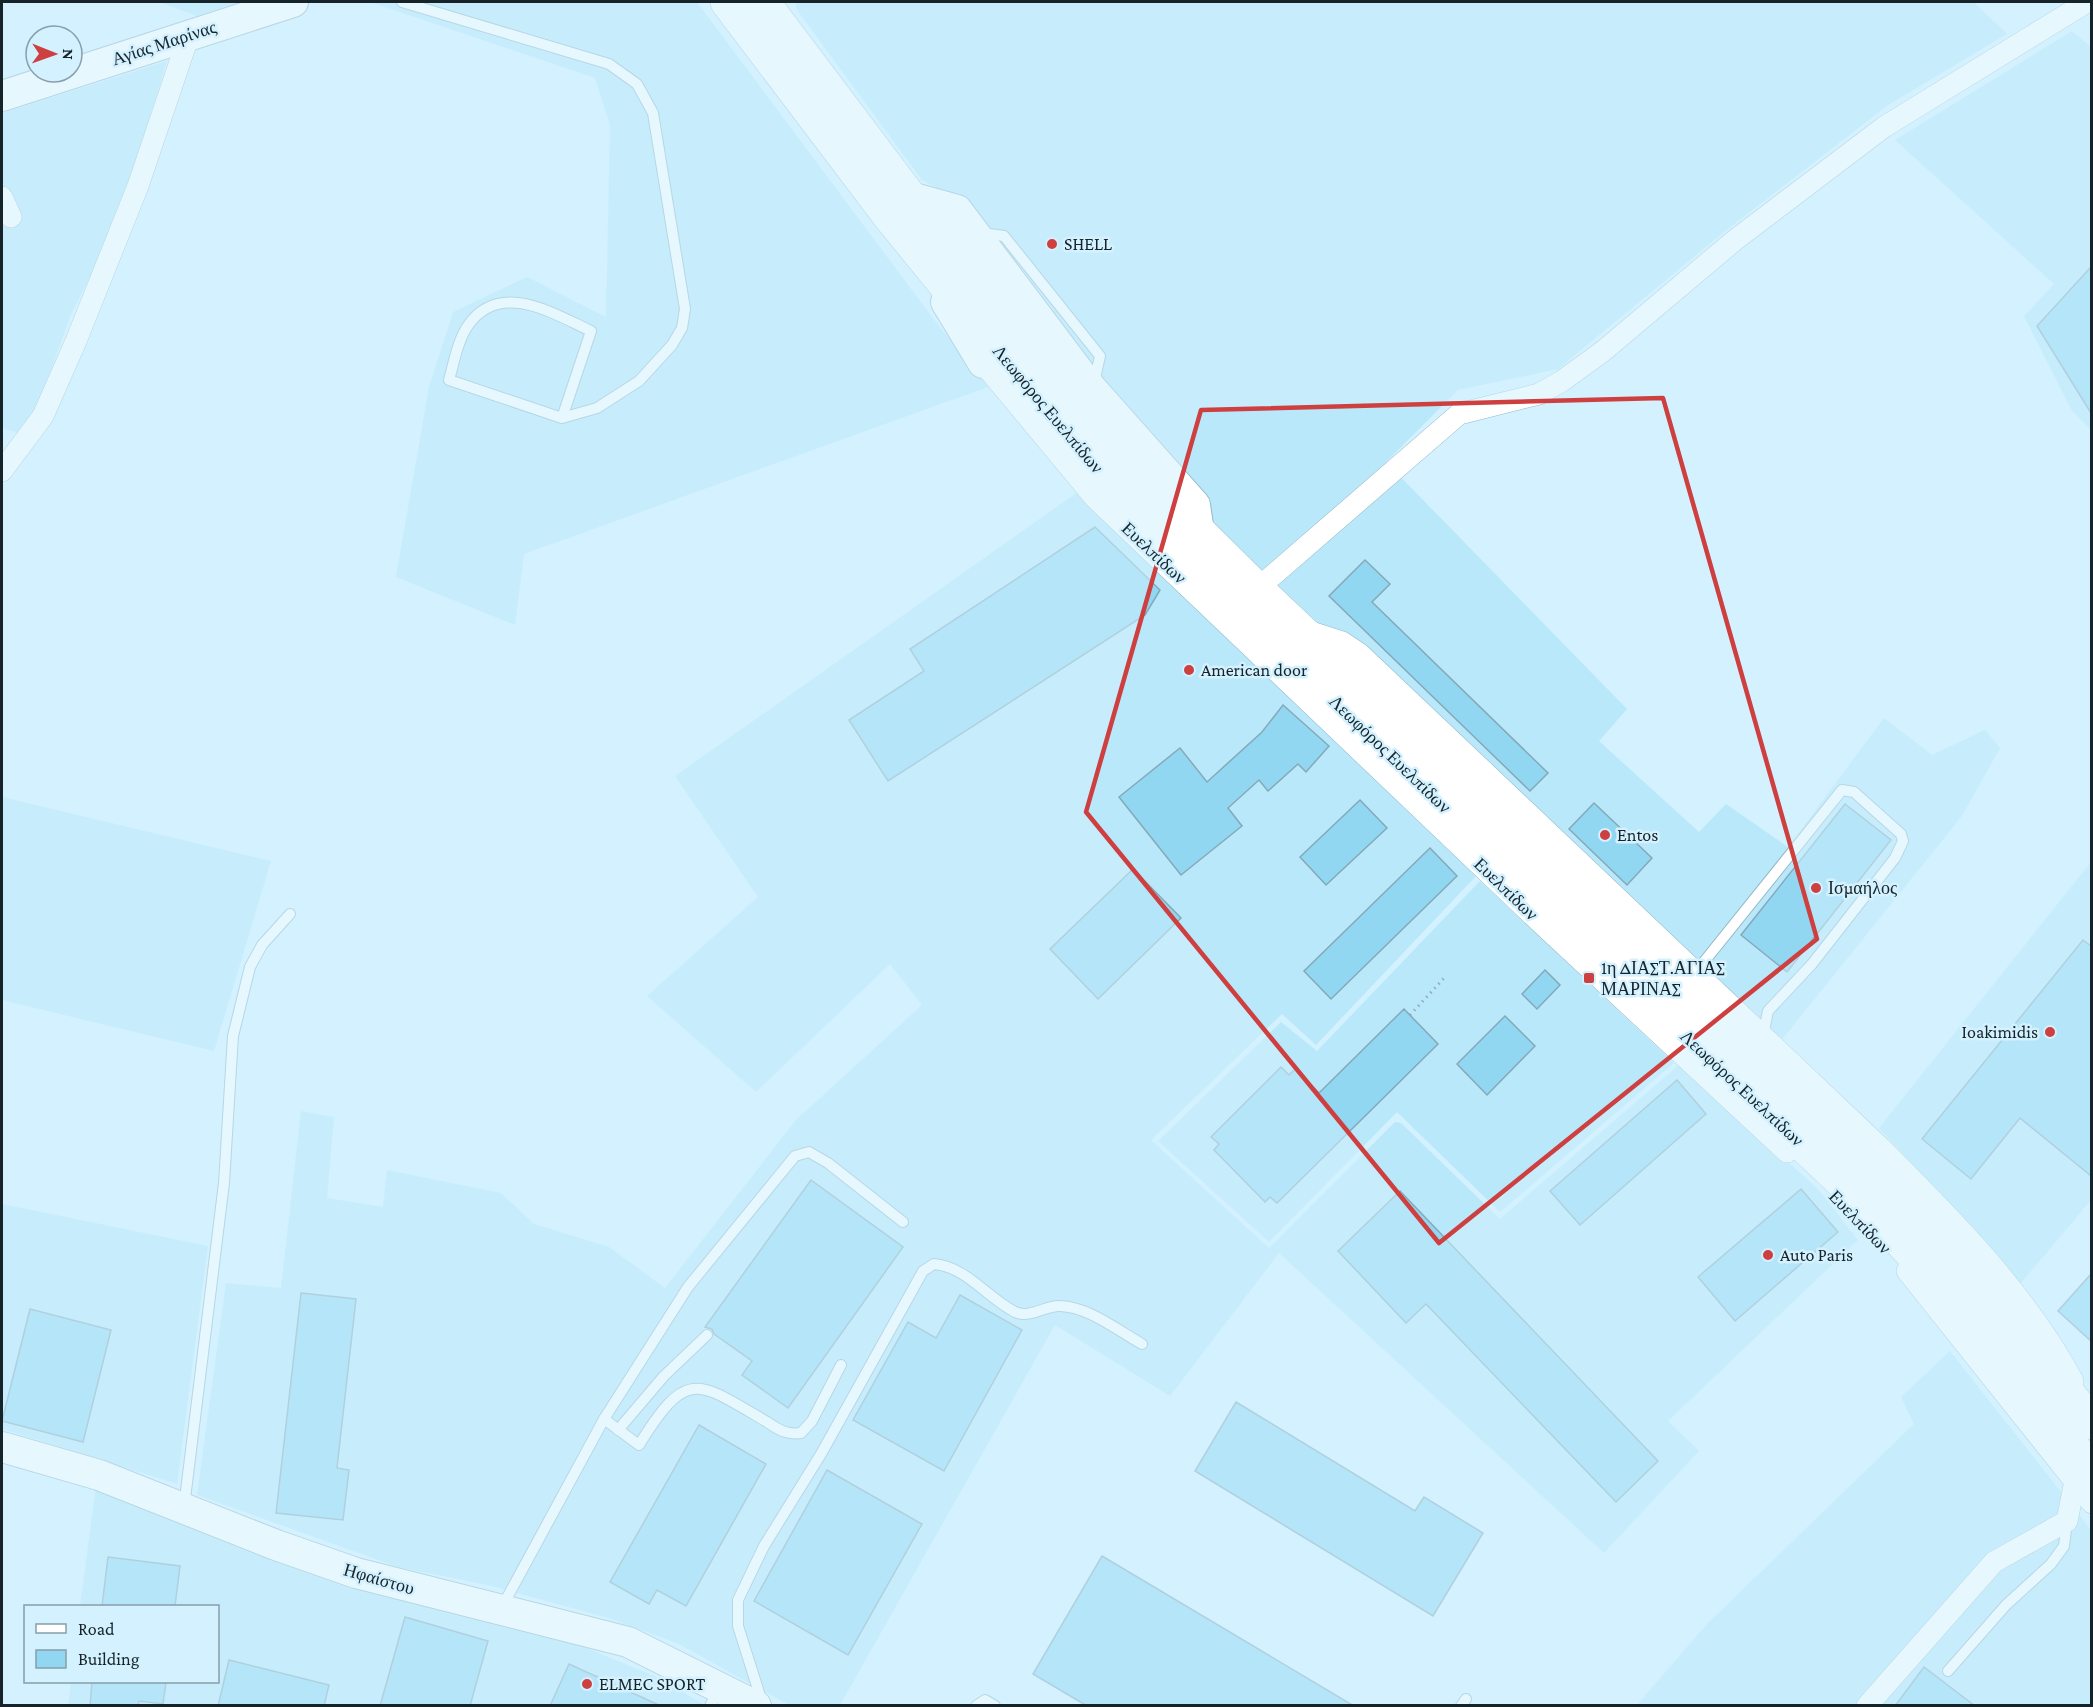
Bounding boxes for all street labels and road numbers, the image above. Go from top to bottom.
street label: Αγίας Μαρίνας [109,17,219,69]
street label: Λεωφόρος Ευελπίδων [989,341,1107,477]
street label: Ευελπίδων [1118,518,1190,588]
street label: Λεωφόρος Ευελπίδων [1325,691,1455,817]
street label: Ευελπίδων [1470,854,1542,924]
street label: Λεωφόρος Ευελπίδων [1676,1026,1808,1150]
street label: Ευελπίδων [1825,1186,1895,1258]
street label: Ηφαίστου [341,1559,417,1599]

